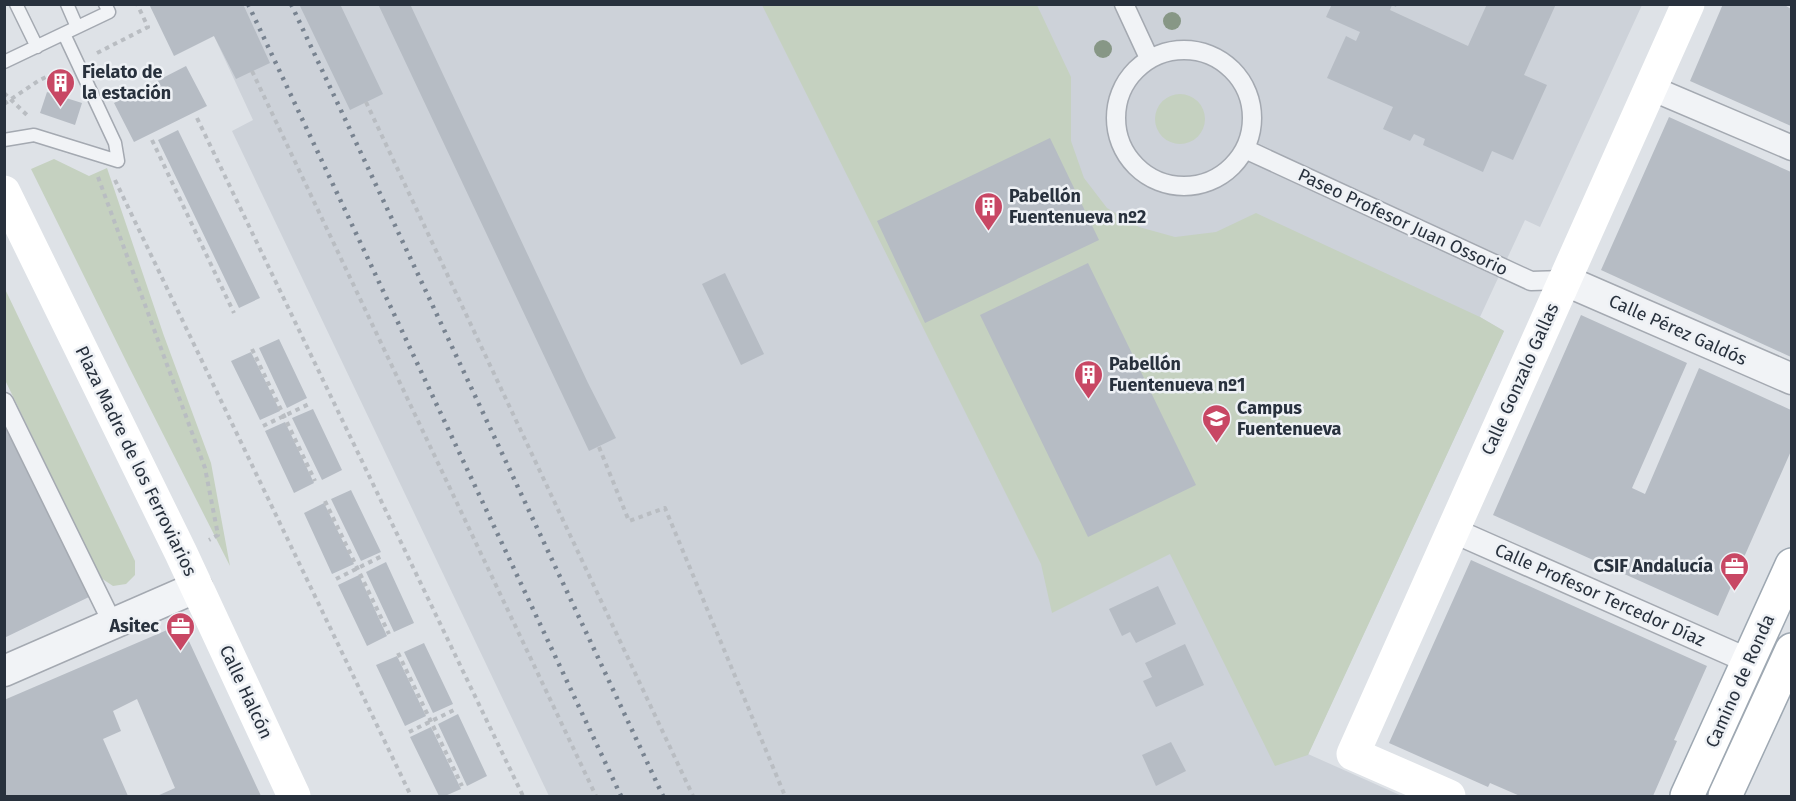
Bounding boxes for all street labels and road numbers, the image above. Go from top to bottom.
street label: Paseo Profesor Juan Ossorio [1295,164,1511,280]
street label: Calle Pérez Galdós [1606,290,1750,370]
street label: Calle Gonzalo Gallas [1477,300,1563,458]
street label: Plaza Madre de los Ferroviarios [71,342,201,580]
street label: Calle Profesor Tercedor Díaz [1491,539,1709,651]
street label: Camino de Ronda [1701,611,1779,751]
street label: Calle Halcón [215,642,277,742]

